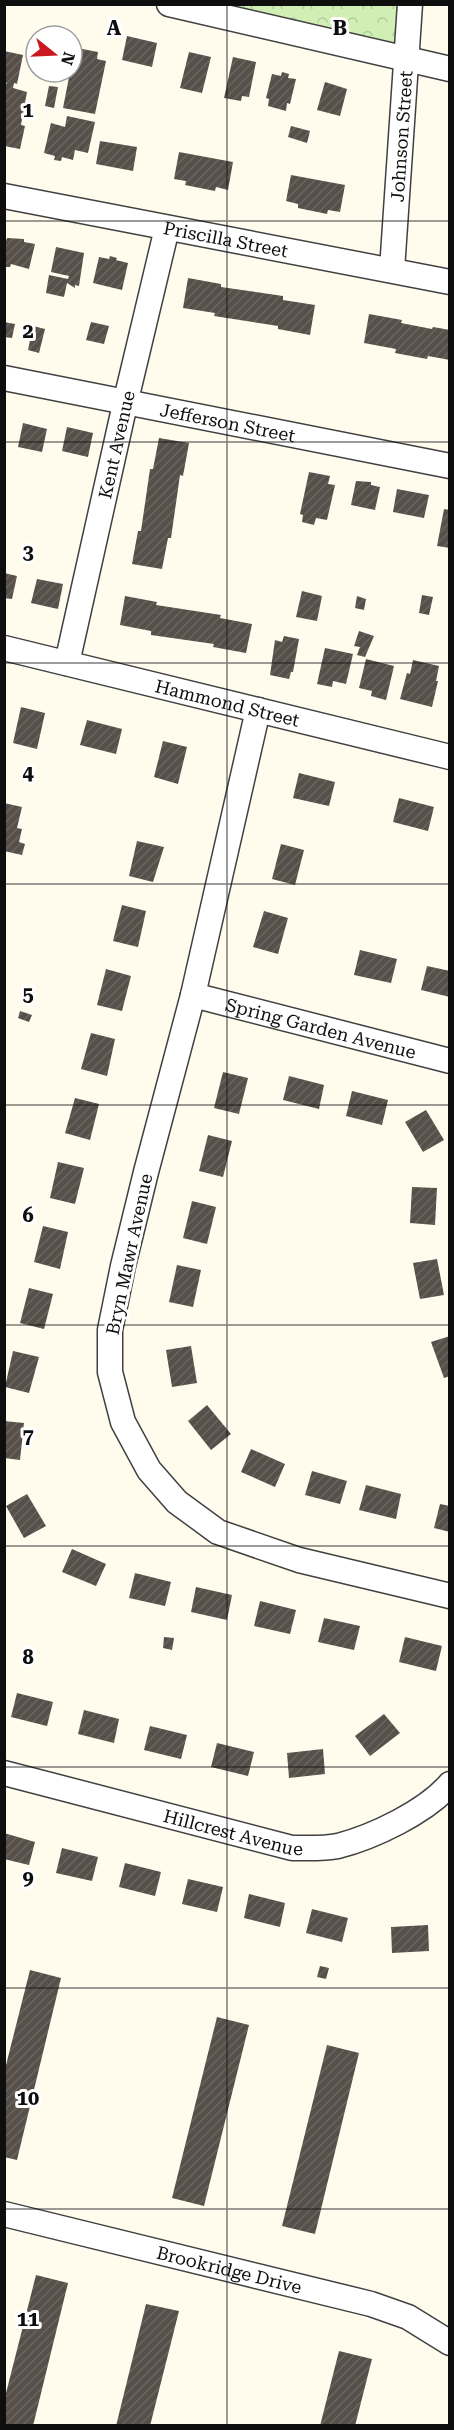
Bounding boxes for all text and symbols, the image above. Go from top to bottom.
text: A [107,16,122,40]
text: B [333,16,347,40]
north arrow [24,24,84,84]
text: N [57,50,79,67]
street label: Johnson Street [386,70,416,203]
text: 1 [22,98,34,122]
street label: Priscilla Street [162,217,290,261]
text: 2 [22,319,34,343]
street label: Kent Avenue [94,388,138,500]
street label: Jefferson Street [158,399,297,446]
text: 3 [22,540,34,564]
street label: Hammond Street [153,675,302,730]
text: 4 [22,761,34,785]
text: 5 [22,982,34,1006]
street label: Spring Garden Avenue [223,993,419,1062]
street label: Bryn Mawr Avenue [102,1171,156,1337]
text: 6 [22,1203,34,1227]
text: 7 [22,1424,34,1448]
text: 8 [22,1645,34,1669]
street label: Hillcrest Avenue [161,1804,303,1859]
text: 9 [22,1866,34,1890]
text: 10 [17,2086,39,2110]
street label: Brookridge Drive [155,2241,304,2297]
text: 11 [17,2307,39,2331]

